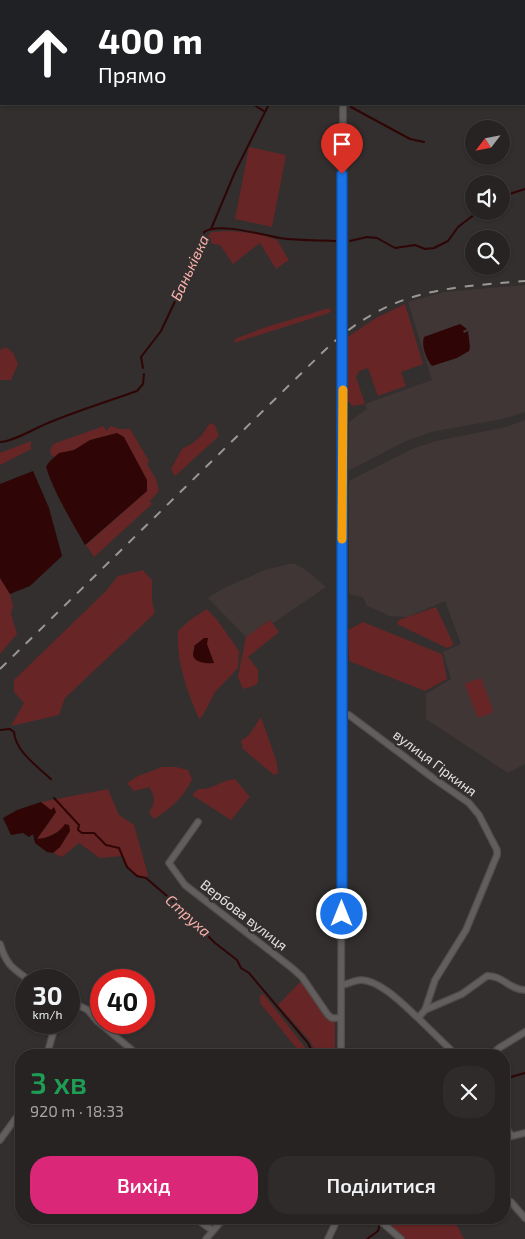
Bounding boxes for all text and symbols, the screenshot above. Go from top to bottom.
text: 400 m [98,19,203,61]
icon: ahead [15,20,80,85]
text: Прямо [98,61,166,87]
north arrow [465,120,510,165]
map controls [465,120,510,275]
pin [321,123,363,174]
icon: arrive [328,130,356,158]
button: sound [465,175,510,220]
button: search [465,230,510,275]
water label: Баньківка [166,232,212,303]
street label: вулиця Гіркиня [390,726,480,800]
street label: Вербова вулиця [197,875,291,954]
position arrow [315,887,367,939]
water label: Струха [162,890,215,940]
speed limit sign: 40 [90,969,155,1034]
text: 30 [33,980,62,1010]
text: km/h [33,1007,62,1021]
text: 3 хв [30,1064,87,1100]
button: close [443,1066,495,1118]
text: 920 m · 18:33 [30,1101,124,1120]
button: Вихід [30,1156,258,1214]
button: Поділитися [268,1156,495,1214]

